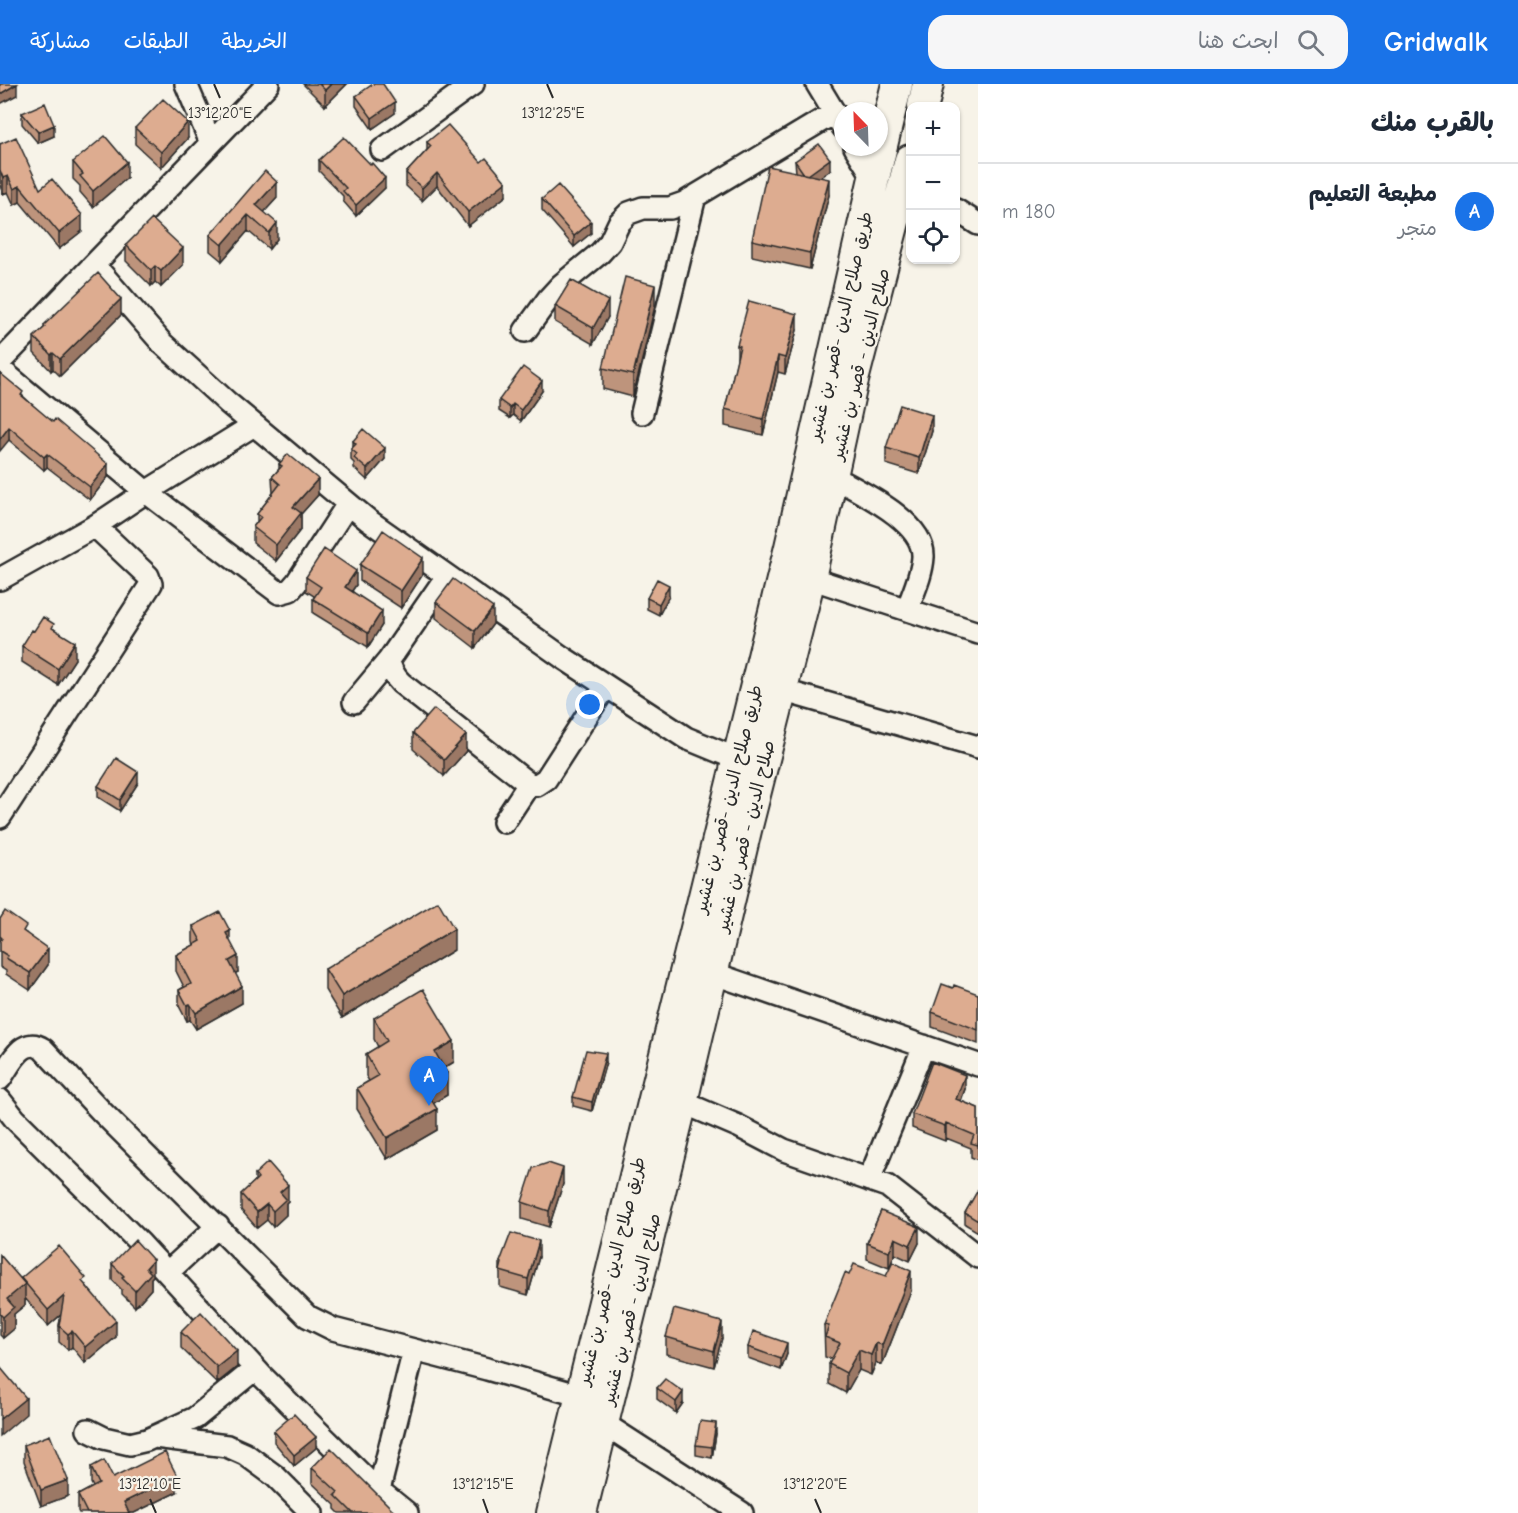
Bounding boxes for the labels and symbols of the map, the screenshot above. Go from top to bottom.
north arrow [834,102,888,156]
text: 13°12'20"E [188,104,252,122]
text: 13°12'25"E [521,104,585,122]
street label: طريق صلاح الدين -قصر بن غشير [803,209,878,445]
street label: صلاح الدين - قصر بن غشير [826,266,895,464]
street label: طريق صلاح الدين -قصر بن غشير [689,683,768,918]
your location [575,690,604,719]
street label: صلاح الدين - قصر بن غشير [711,738,780,936]
pin: A [410,1056,448,1106]
street label: طريق صلاح الدين -قصر بن غشير [572,1155,651,1390]
street label: صلاح الدين - قصر بن غشير [597,1211,666,1409]
text: 13°12'10"E [119,1475,181,1493]
text: 13°12'15"E [452,1475,514,1493]
text: 13°12'20"E [783,1475,847,1493]

